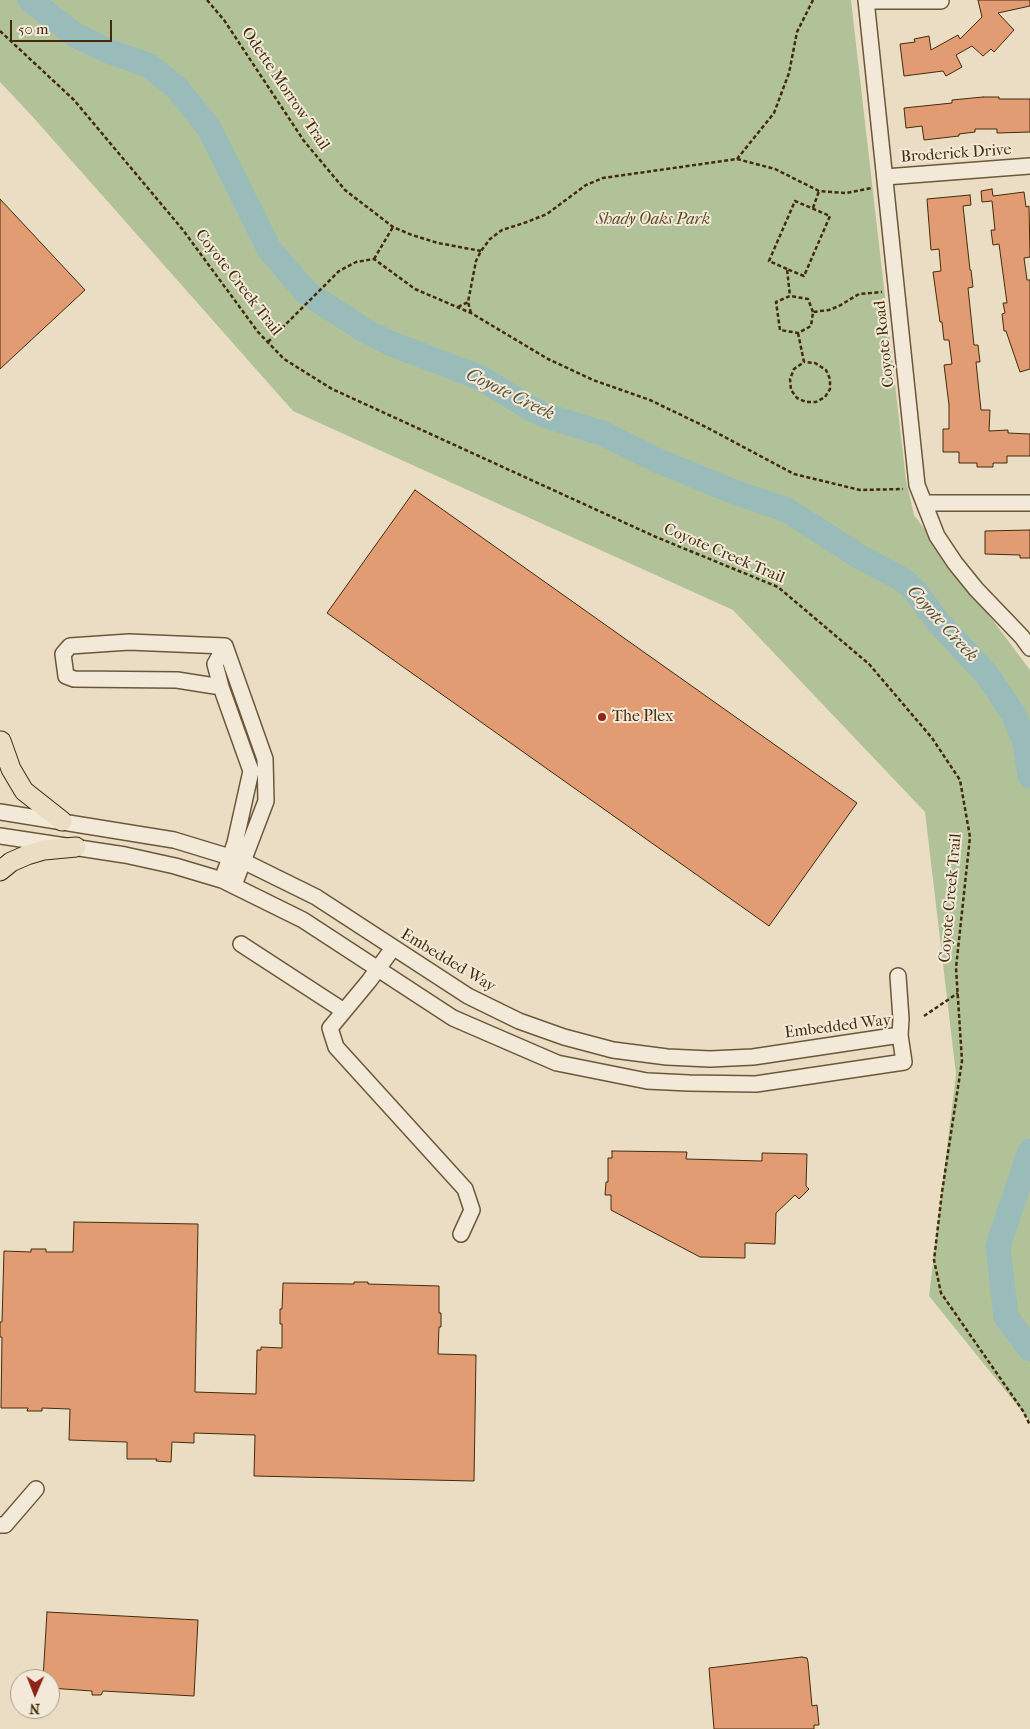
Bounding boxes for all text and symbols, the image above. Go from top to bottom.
scale bar [12,10,115,42]
text: 50 m [18,20,48,38]
street label: Odette Morrow Trail [237,24,333,154]
street label: Broderick Drive [900,141,1012,167]
park label: Shady Oaks Park [596,210,710,230]
street label: Coyote Creek Trail [191,226,285,340]
street label: Coyote Road [871,300,899,388]
water label: Coyote Creek [462,364,558,426]
street label: Coyote Creek Trail [661,520,787,588]
water label: Coyote Creek [902,581,982,667]
place label: The Plex [612,707,673,727]
marker: The Plex [596,711,608,723]
street label: Coyote Creek Trail [936,833,966,963]
street label: Embedded Way [397,925,499,997]
street label: Embedded Way [784,1011,892,1043]
north arrow [10,1669,60,1719]
text: N [29,1700,40,1717]

